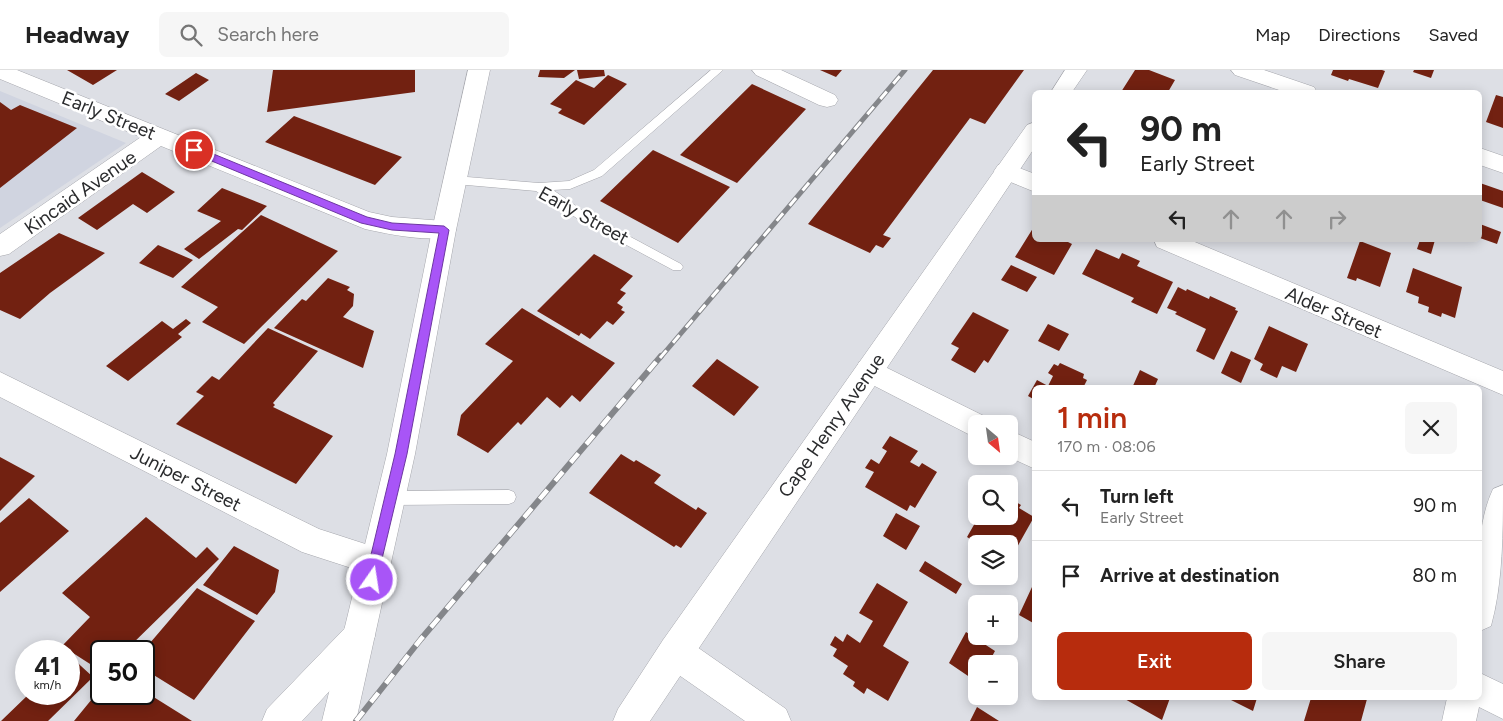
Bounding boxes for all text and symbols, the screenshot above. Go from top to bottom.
search box [159,12,509,57]
text: Headway [25,20,129,49]
icon: search [177,21,205,49]
text: Search here [217,23,319,46]
text: Map [1255,24,1290,46]
text: Directions [1318,24,1400,46]
text: Saved [1428,24,1478,46]
street label: Early Street [58,86,159,145]
text: 90 m [1140,108,1222,150]
icon: left [1057,110,1122,175]
pin [173,129,215,171]
icon: arrive [180,136,208,164]
street label: Kincaid Avenue [20,145,141,239]
text: Early Street [1140,150,1255,177]
street label: Early Street [535,181,633,250]
icon: left [1164,205,1192,233]
icon: ahead [1217,205,1245,233]
icon: ahead [1270,205,1298,233]
icon: right [1323,205,1351,233]
street label: Alder Street [1282,282,1386,343]
street label: Cape Henry Avenue [773,349,890,502]
text: 1 min [1057,399,1127,436]
button: close [1405,402,1457,454]
north arrow [968,415,1018,465]
map controls [968,415,1018,705]
text: 170 m · 08:06 [1057,437,1155,456]
street label: Juniper Street [127,441,245,516]
button: search [968,475,1018,525]
text: Turn left [1100,485,1174,508]
icon: left [1057,492,1085,520]
text: 90 m [1413,494,1457,517]
text: Early Street [1100,508,1184,527]
button: layers [968,535,1018,585]
position arrow [345,553,397,605]
icon: arrive [1057,562,1085,590]
text: Arrive at destination [1100,564,1279,587]
text: 80 m [1412,564,1457,587]
button: + [968,595,1018,645]
button: Exit [1057,632,1252,690]
button: Share [1262,632,1457,690]
speed limit sign: 50 [90,640,155,705]
text: 41 [34,651,61,681]
button: − [968,655,1018,705]
text: km/h [34,678,61,692]

